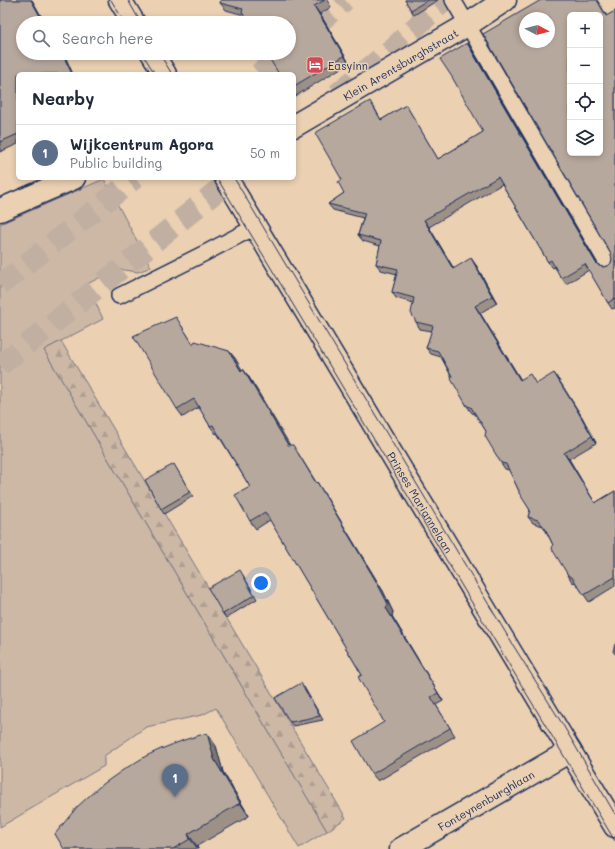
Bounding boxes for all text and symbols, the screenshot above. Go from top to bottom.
north arrow [519,12,555,48]
map controls [567,12,603,156]
button: + [567,12,603,48]
search box [16,16,296,60]
street label: Klein Arentsburghstraat [340,24,461,103]
icon: search [30,27,52,49]
text: Search here [62,28,153,48]
button: − [567,48,603,84]
hotel icon: Easyinn [305,55,325,75]
place label: Easyinn [328,58,368,73]
button: locate [567,84,603,120]
text: Nearby [32,87,94,109]
button: layers [567,120,603,156]
text: Wijkcentrum Agora [70,134,214,154]
text: 1 [42,144,48,161]
text: 50 m [250,144,280,161]
text: Public building [70,154,162,171]
street label: Prinses Mariannelaan [384,449,457,556]
your location [251,573,271,593]
pin: 1 [162,764,188,797]
street label: Fonteynenburghlaan [435,766,537,834]

